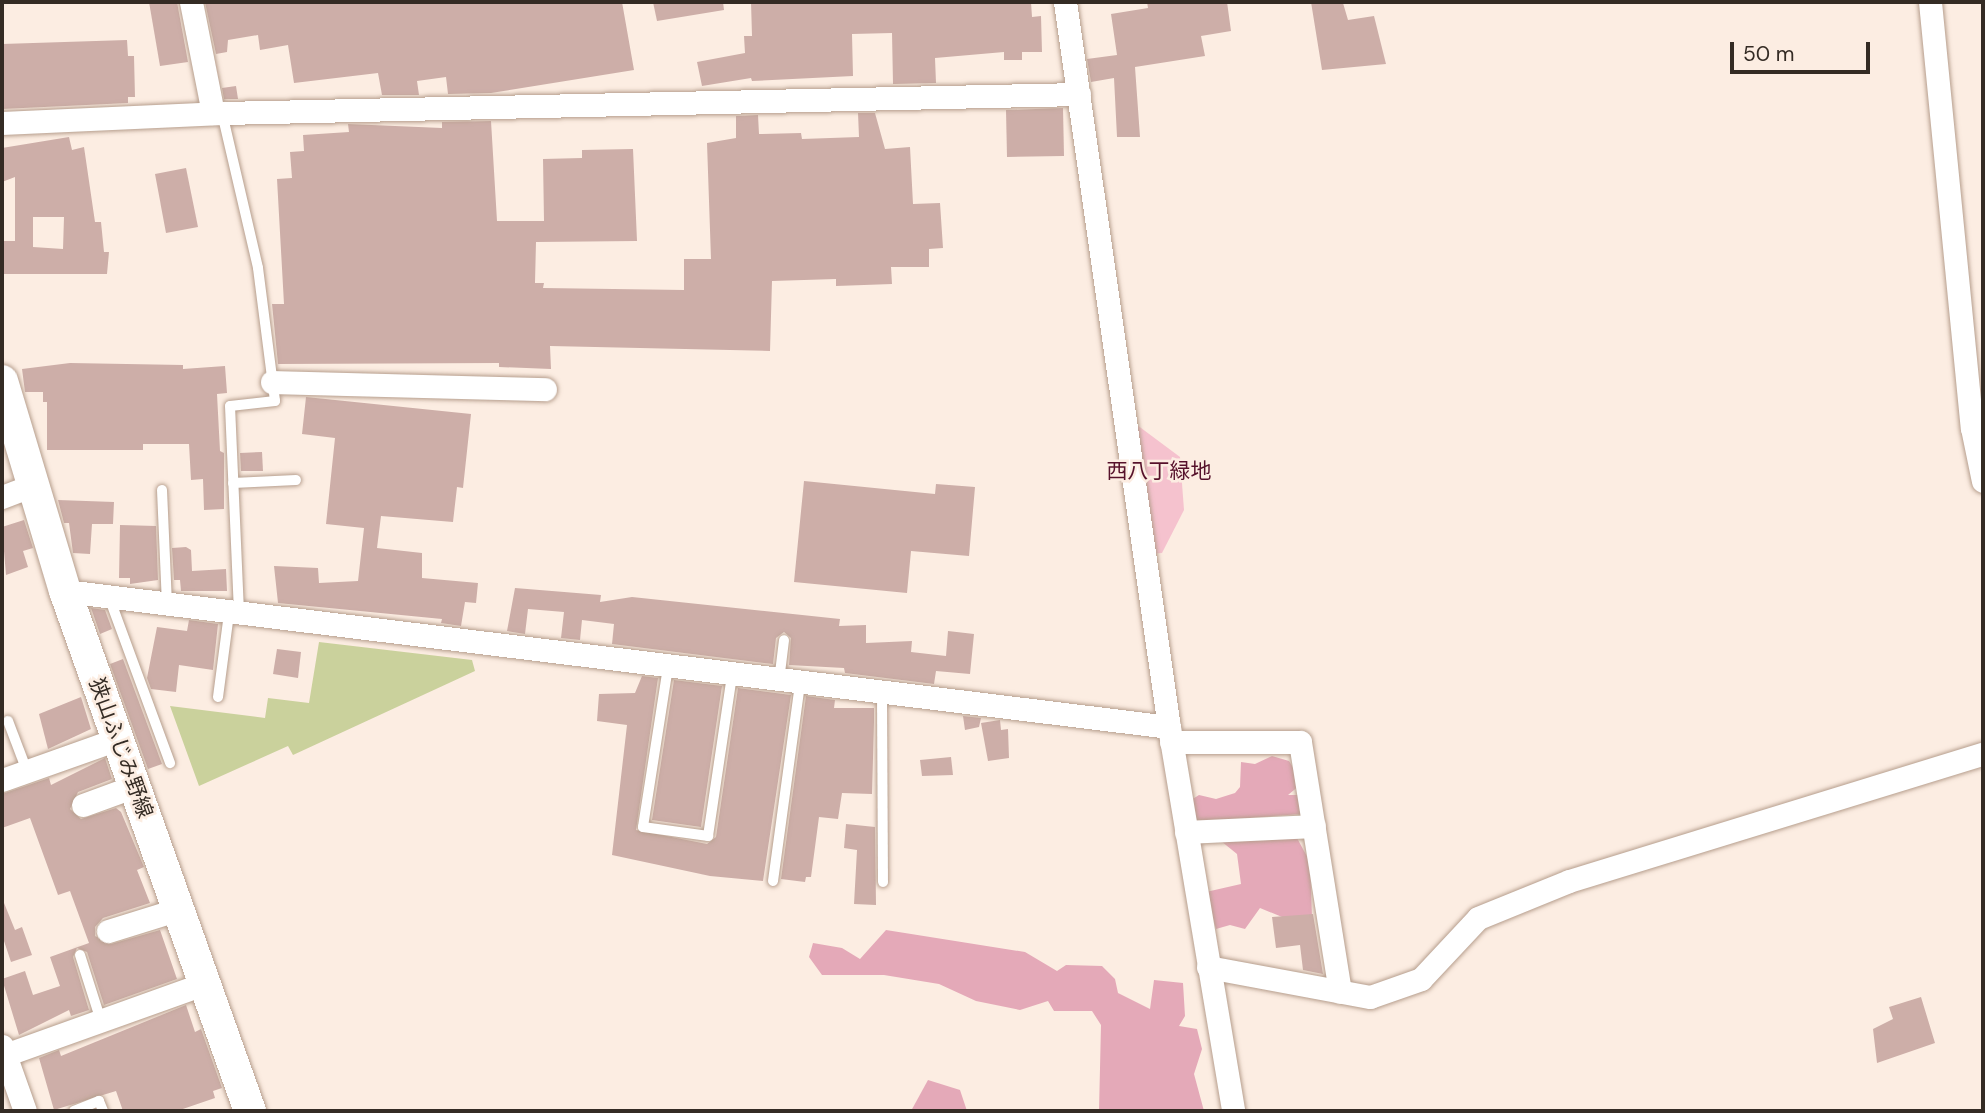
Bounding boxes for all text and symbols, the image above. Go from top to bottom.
scale bar [1733,28,1873,72]
text: 50 m [1743,40,1794,68]
park label: 西八丁緑地 [1107,458,1211,484]
street label: 狭山ふじみ野線 [84,675,158,821]

